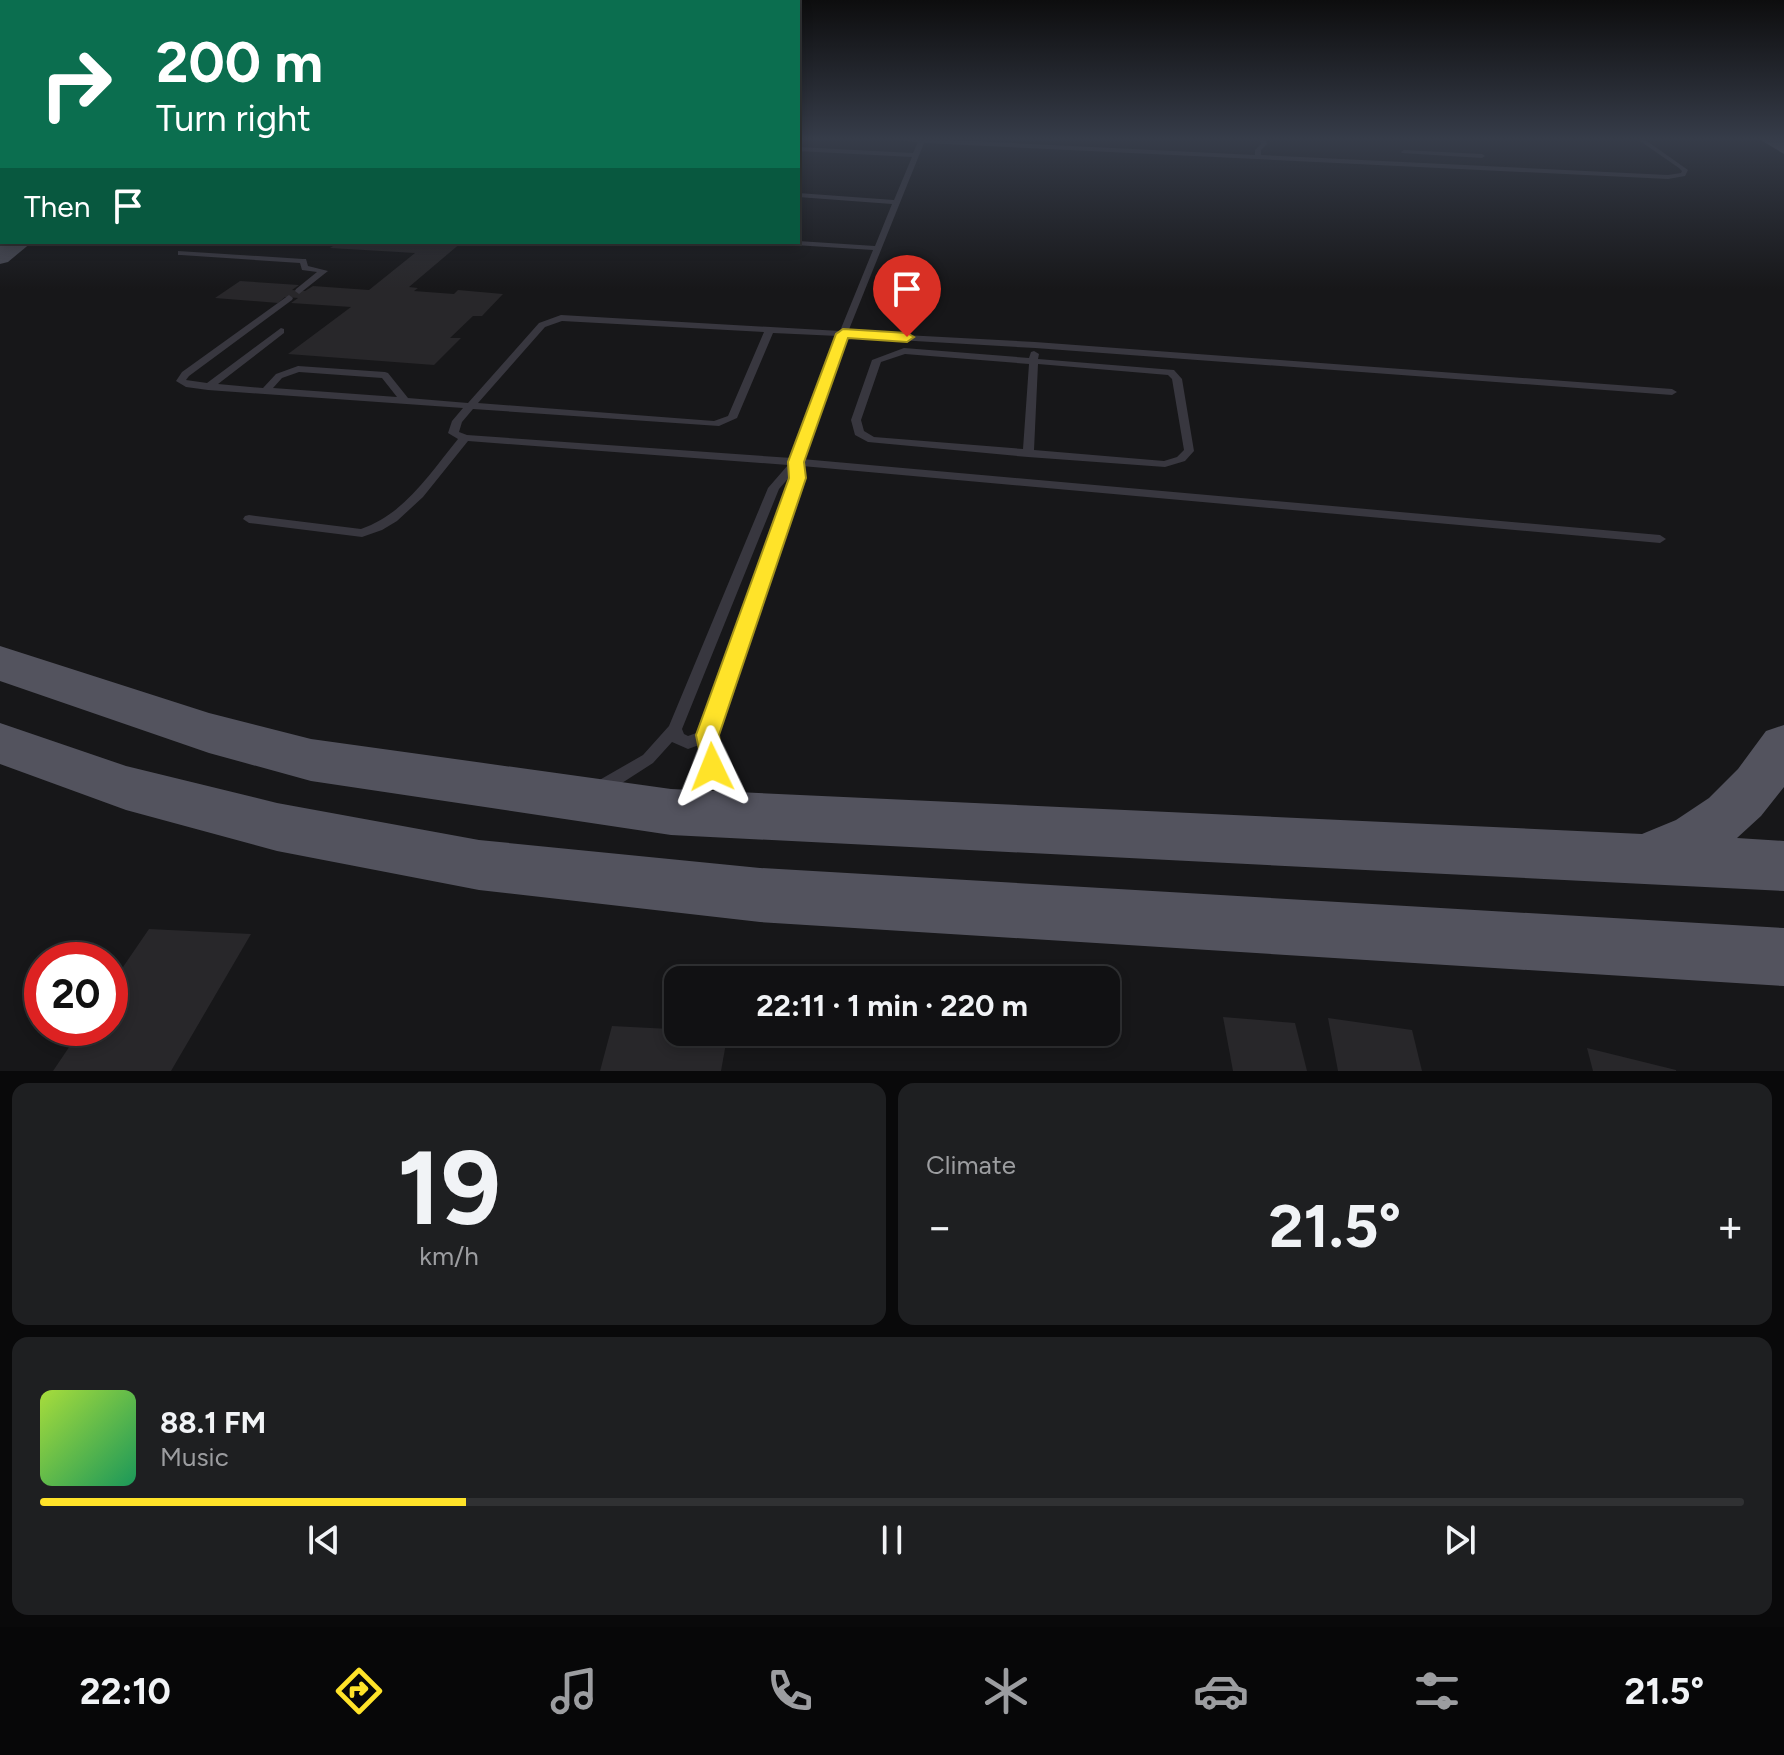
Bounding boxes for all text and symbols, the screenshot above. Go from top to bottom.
text: 200 m [156,29,323,96]
icon: right [24,32,128,136]
text: Turn right [156,97,311,140]
icon: arrive [106,184,150,228]
text: Then [24,188,90,225]
pin [873,255,941,337]
icon: arrive [885,267,929,311]
position arrow [670,725,754,809]
speed limit sign: 20 [24,942,128,1046]
text: 22:11 · 1 min · 220 m [756,987,1028,1024]
text: 19 [397,1125,501,1250]
text: Climate [926,1149,1016,1181]
text: 21.5° [1269,1190,1401,1262]
text: − [926,1200,953,1253]
text: + [1717,1200,1744,1253]
text: km/h [419,1240,479,1272]
text: 88.1 FM [160,1404,266,1441]
text: Music [160,1441,229,1473]
icon: previous [302,1518,346,1562]
icon: pause [870,1518,914,1562]
icon: next [1438,1518,1482,1562]
icon: directions [331,1663,387,1719]
icon: music [546,1663,602,1719]
icon: phone [762,1663,818,1719]
icon: climate [978,1663,1034,1719]
icon: car [1193,1663,1249,1719]
icon: filters [1409,1663,1465,1719]
text: 22:10 [80,1670,171,1713]
text: 21.5° [1625,1670,1704,1713]

